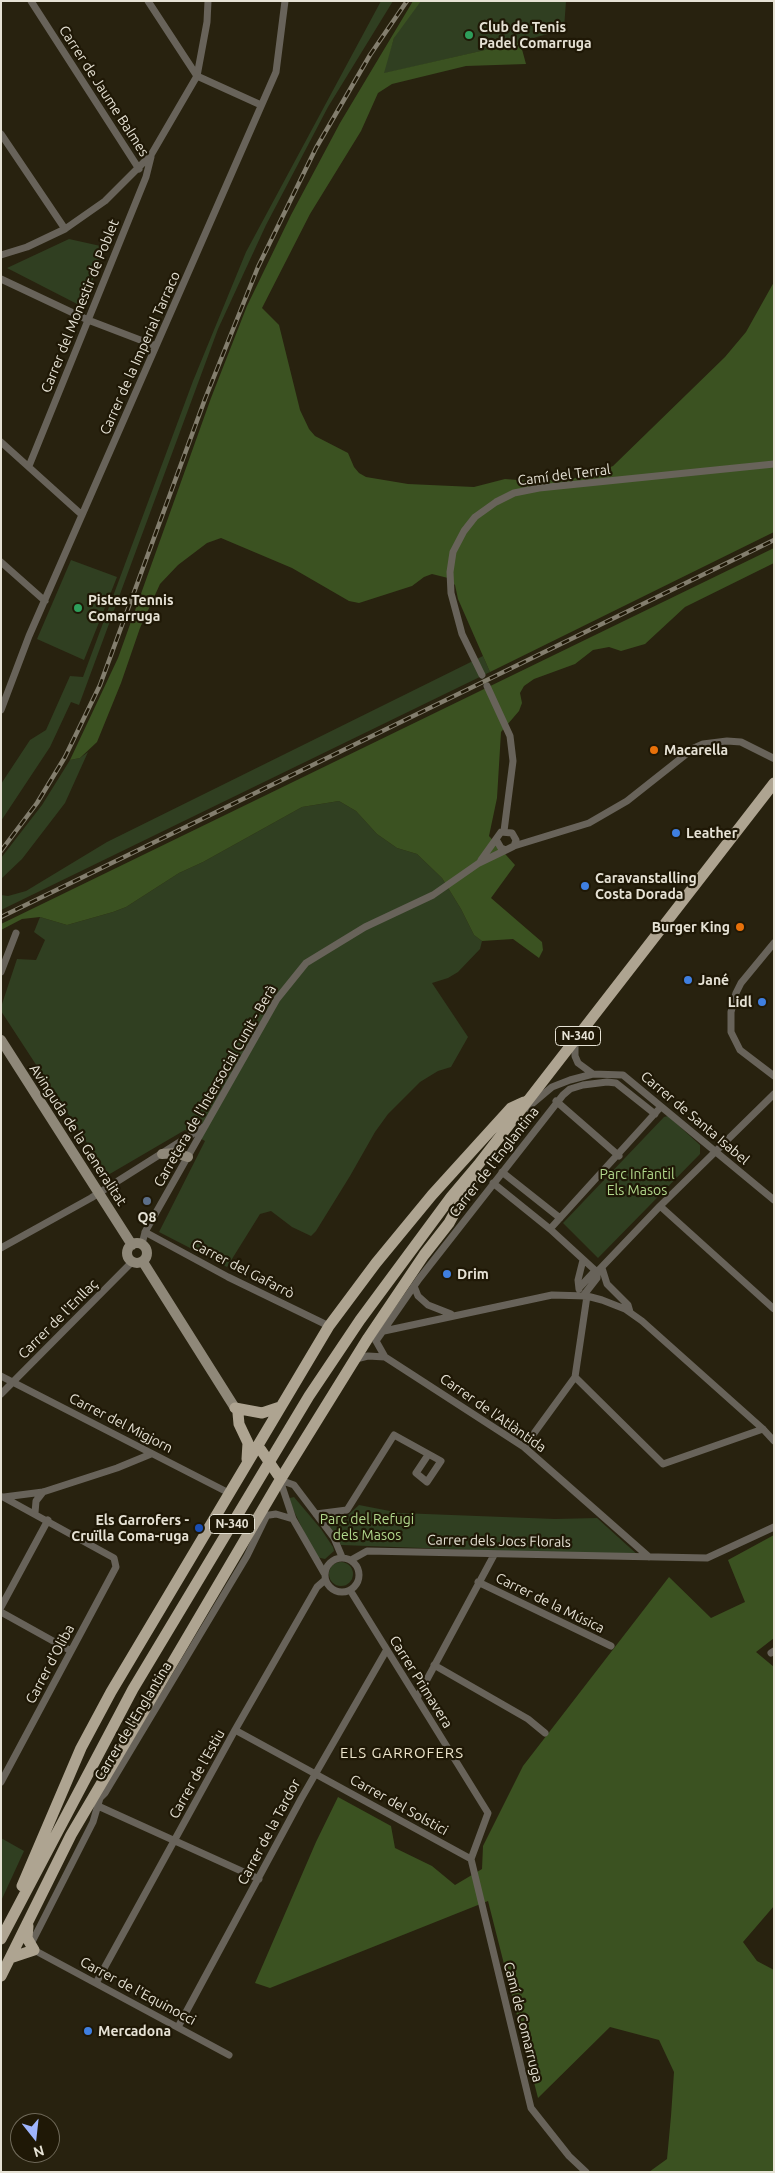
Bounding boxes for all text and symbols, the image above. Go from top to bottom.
place label: Club de Tenis Padel Comarruga [479,19,592,52]
street label: Carrer de Jaume Balmes [55,22,153,160]
marker: Club de Tenis Padel Comarruga [463,29,475,41]
street label: Carrer del Monestir de Poblet [37,217,123,395]
street label: Carrer de la Imperial Tarraco [96,269,184,437]
street label: Camí del Terral [517,461,611,489]
place label: Pistes Tennis Comarruga [88,592,174,624]
marker: Pistes Tennis Comarruga [72,602,84,614]
place label: Macarella [664,742,728,758]
marker: Macarella [648,744,660,756]
place label: Leather [686,825,737,841]
marker: Leather [670,827,682,839]
place label: Caravanstalling Costa Dorada [595,870,697,902]
marker: Caravanstalling Costa Dorada [579,880,591,892]
place label: Burger King [652,919,730,935]
marker: Burger King [734,921,746,933]
place label: Jané [698,972,729,988]
marker: Jané [682,974,694,986]
street label: Carretera de l'Intersocial Cunit - Berà [150,982,280,1190]
place label: Lidl [728,994,752,1010]
marker: Lidl [756,996,768,1008]
road number: N-340 [556,1026,600,1046]
street label: Avinguda de la Generalitat [26,1061,130,1209]
street label: Carrer de Santa Isabel [637,1068,753,1168]
street label: Carrer de l'Englantina [446,1103,542,1221]
park label: Parc Infantil Els Masos [599,1166,675,1198]
marker: Q8 [141,1195,153,1207]
place label: Q8 [138,1209,156,1225]
street label: Carrer del Gafarrò [189,1236,297,1302]
place label: Drim [457,1266,489,1282]
marker: Drim [441,1268,453,1280]
street label: Carrer de l'Enllaç [15,1276,101,1362]
street label: Carrer de l'Atlàntida [437,1370,549,1456]
street label: Carrer del Migjorn [66,1390,176,1456]
park label: Parc del Refugi dels Masos [320,1511,414,1544]
place label: Els Garrofers - Cruïlla Coma-ruga [71,1512,189,1544]
road number: N-340 [210,1515,254,1534]
marker: Els Garrofers - Cruïlla Coma-ruga [193,1522,205,1534]
street label: Carrer dels Jocs Florals [427,1531,571,1551]
street label: Carrer de la Música [493,1569,607,1637]
street label: Carrer d'Oliba [22,1621,78,1707]
street label: Carrer Primavera [386,1633,456,1731]
street label: Carrer de l'Englantina [91,1659,175,1783]
street label: Carrer de l'Estiu [166,1726,228,1822]
district label: ELS GARROFERS [338,1744,466,1762]
street label: Carrer del Solstici [347,1771,451,1839]
street label: Carrer de la Tardor [234,1776,304,1888]
street label: Carrer de l'Equinocci [77,1953,199,2029]
street label: Camí de Comarruga [500,1960,546,2084]
place label: Mercadona [98,2023,171,2039]
marker: Mercadona [82,2025,94,2037]
north arrow [10,2113,60,2163]
text: N [32,2142,46,2161]

